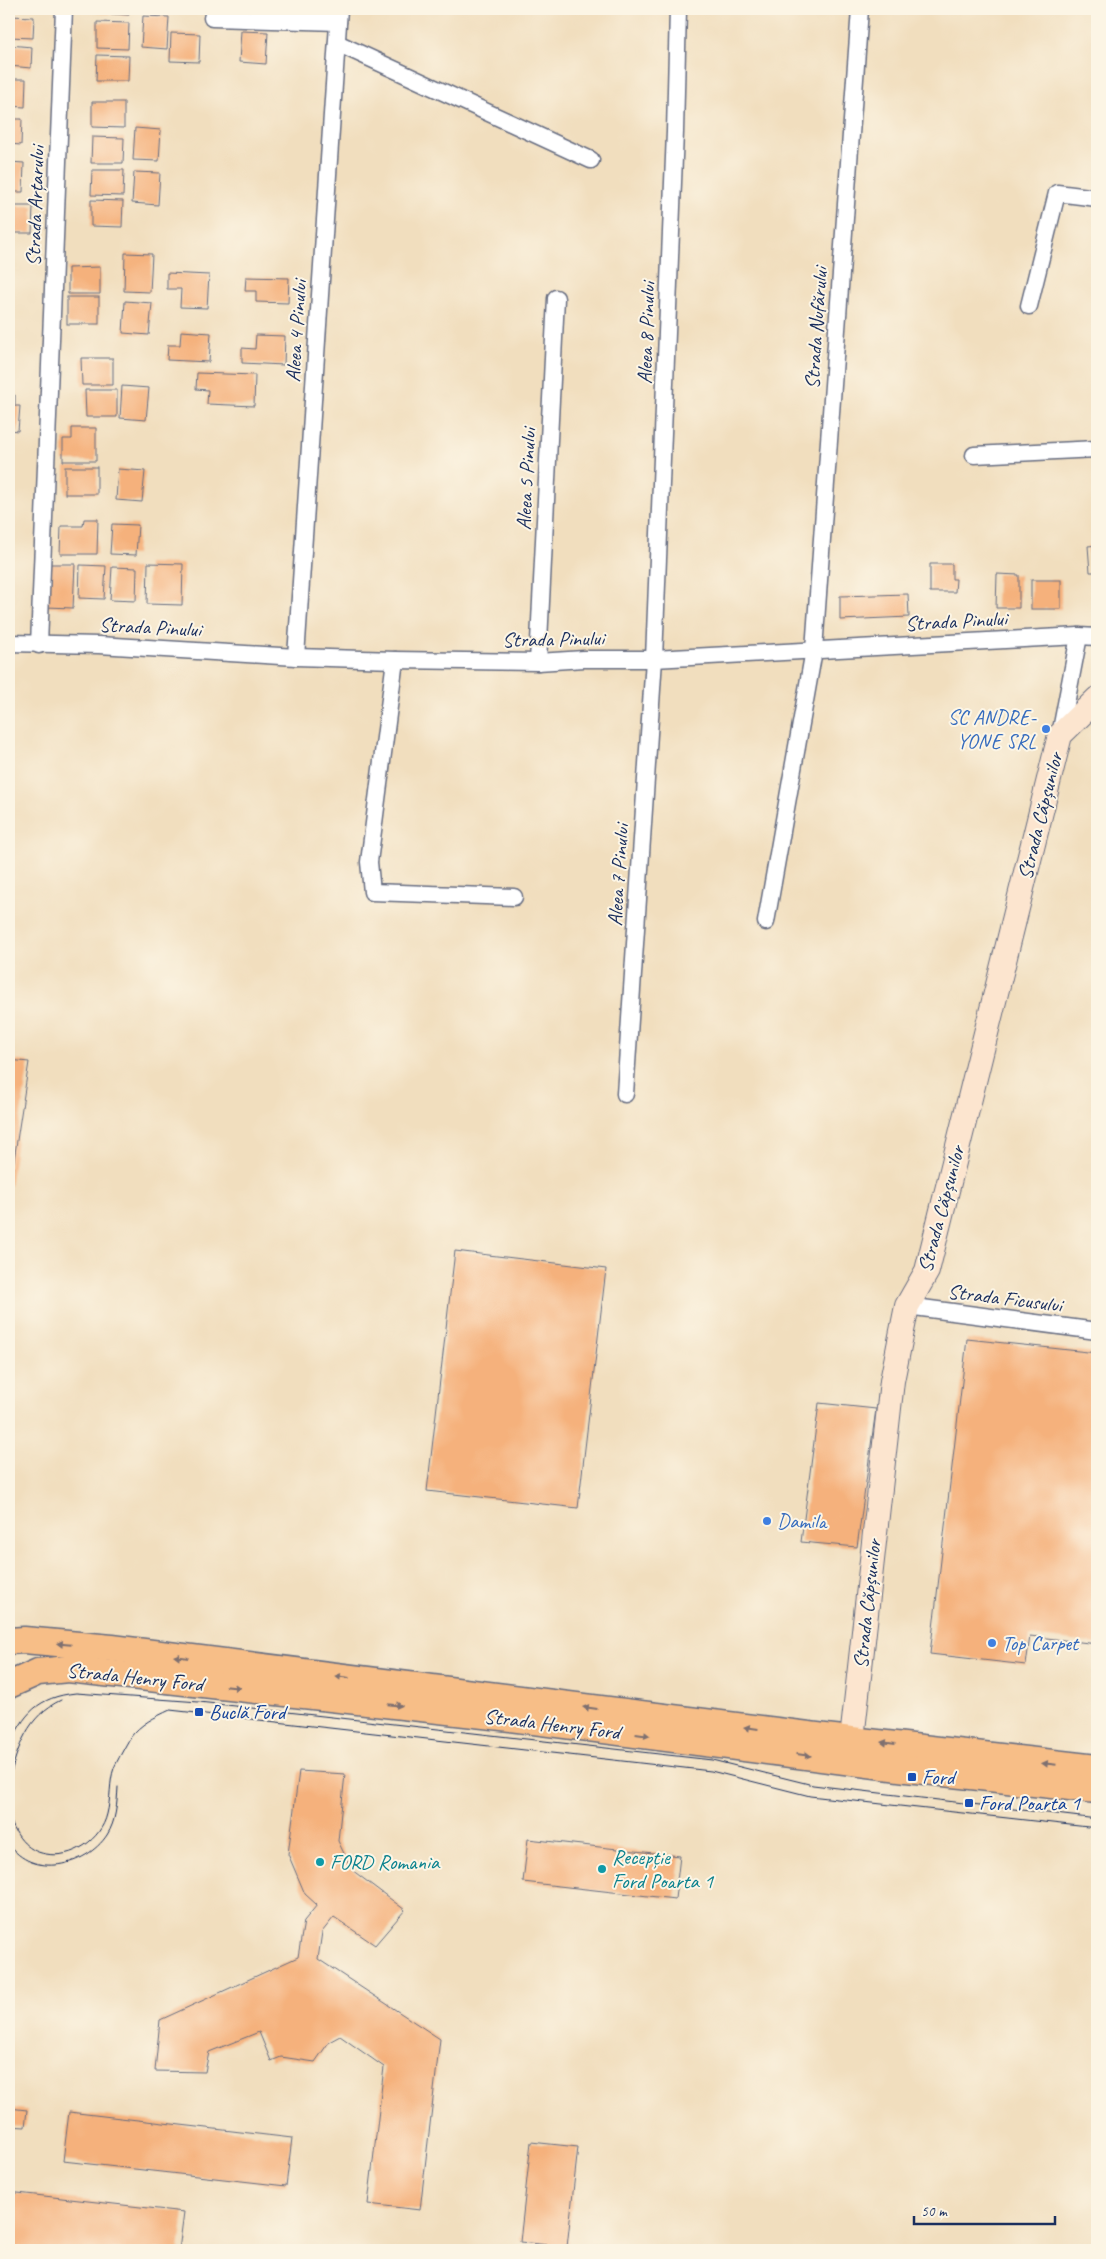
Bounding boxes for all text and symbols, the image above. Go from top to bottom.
street label: Strada Arțarului [20,142,50,267]
street label: Strada Nufărului [799,263,833,390]
street label: Aleea 4 Pinului [279,276,313,383]
street label: Aleea 8 Pinului [631,278,661,385]
street label: Aleea 5 Pinului [510,424,542,531]
street label: Strada Pinului [904,605,1011,637]
street label: Strada Pinului [98,611,205,643]
street label: Strada Pinului [502,625,607,653]
place label: SC ANDRE- YONE SRL [948,704,1037,754]
marker: SC ANDRE- YONE SRL [1040,723,1052,735]
street label: Strada Căpșunilor [1012,748,1069,882]
street label: Aleea 7 Pinului [601,820,635,927]
street label: Strada Căpșunilor [912,1142,971,1275]
street label: Strada Ficusului [946,1278,1067,1318]
place label: Damila [777,1508,829,1534]
marker: Damila [761,1515,773,1527]
street label: Strada Căpșunilor [847,1537,887,1670]
place label: Top Carpet [1002,1630,1080,1656]
marker: Top Carpet [986,1637,998,1649]
one-way arrow [55,1640,71,1648]
one-way arrow [172,1653,188,1661]
street label: Strada Henry Ford [66,1657,208,1697]
one-way arrow [334,1673,350,1681]
one-way arrow [226,1683,242,1691]
place label: Buclă Ford [209,1699,289,1725]
one-way arrow [387,1701,403,1709]
street label: Strada Henry Ford [483,1703,625,1746]
one-way arrow [582,1704,598,1712]
marker: Buclă Ford [193,1706,205,1718]
one-way arrow [743,1724,759,1732]
one-way arrow [635,1731,651,1739]
one-way arrow [879,1739,895,1747]
one-way arrow [797,1751,813,1759]
one-way arrow [1040,1759,1056,1767]
place label: Ford [922,1764,958,1790]
marker: Ford [906,1771,918,1783]
place label: Ford Poarta 1 [979,1790,1082,1816]
marker: Ford Poarta 1 [963,1797,975,1809]
place label: Recepție Ford Poarta 1 [612,1844,715,1894]
place label: FORD Romania [330,1849,441,1875]
marker: FORD Romania [314,1856,326,1868]
marker: Recepție Ford Poarta 1 [596,1863,608,1875]
scale bar [914,2194,1055,2226]
text: 50 m [921,2202,948,2221]

